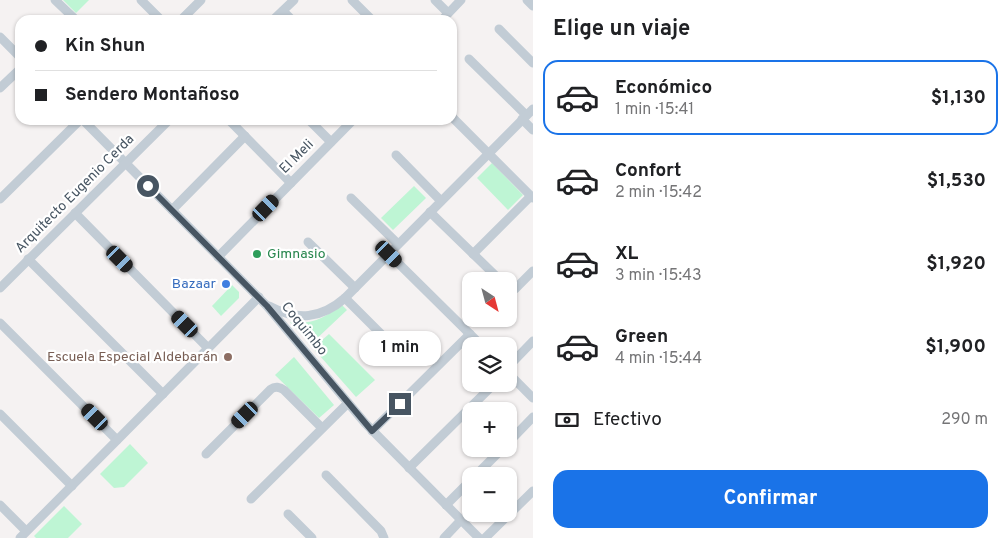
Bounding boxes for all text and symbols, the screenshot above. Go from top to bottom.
text: Elige un viaje [553,16,690,43]
text: Kin Shun [65,34,145,58]
icon: car [555,75,600,120]
text: Económico [615,76,712,100]
text: Sendero Montañoso [65,83,240,107]
text: $1,130 [931,86,986,110]
text: 1 min · 15:41 [615,100,694,120]
street label: Arquitecto Eugenio Cerda [12,131,138,257]
street label: El Meli [276,136,318,178]
icon: car [555,158,600,203]
text: Confort [615,159,681,183]
text: $1,530 [927,169,986,193]
route start [137,175,159,197]
text: 2 min · 15:42 [615,183,702,203]
car [250,192,281,224]
car [373,238,404,270]
icon: car [555,241,600,286]
text: XL [615,242,638,266]
car [104,243,135,275]
place label: Gimnasio [267,246,326,263]
marker: Gimnasio [251,248,263,260]
text: $1,920 [926,252,986,276]
text: 3 min · 15:43 [615,266,702,286]
north arrow [462,272,518,328]
map controls [462,272,517,522]
place label: Bazaar [172,276,217,293]
marker: Bazaar [220,278,232,290]
street label: Coquimbo [277,299,331,359]
car [169,308,200,340]
icon: car [555,324,600,369]
text: Green [615,325,668,349]
callout: 1 min [359,332,441,366]
text: $1,900 [925,335,986,359]
button: layers [462,337,517,392]
text: 1 min [381,338,419,358]
place label: Escuela Especial Aldebarán [47,349,218,366]
text: 4 min · 15:44 [615,349,702,369]
marker: Escuela Especial Aldebarán [222,351,234,363]
route end [389,393,411,415]
car [229,399,260,431]
car [79,401,110,433]
button: + [462,402,517,457]
icon: cash [553,406,581,434]
text: Efectivo [593,408,662,432]
text: 290 m [941,410,988,430]
button: − [462,467,517,522]
button: Confirmar [553,470,988,528]

